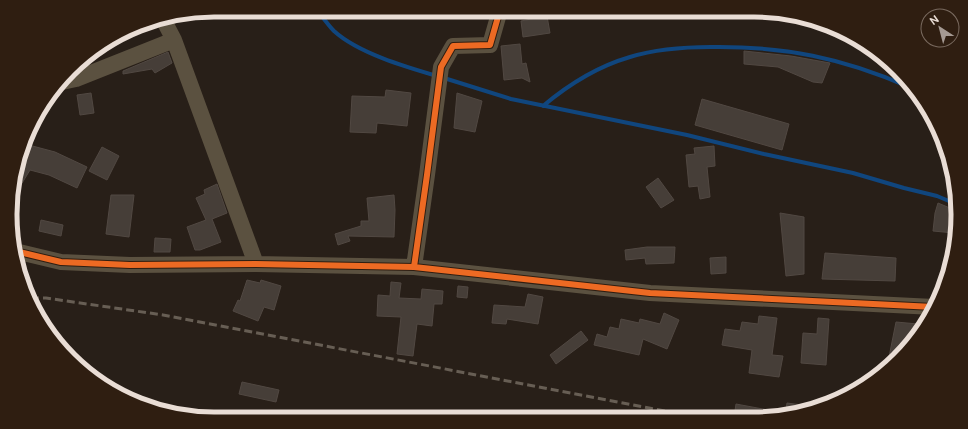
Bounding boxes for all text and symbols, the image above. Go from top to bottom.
north arrow [920,8,960,48]
text: N [927,12,941,28]

